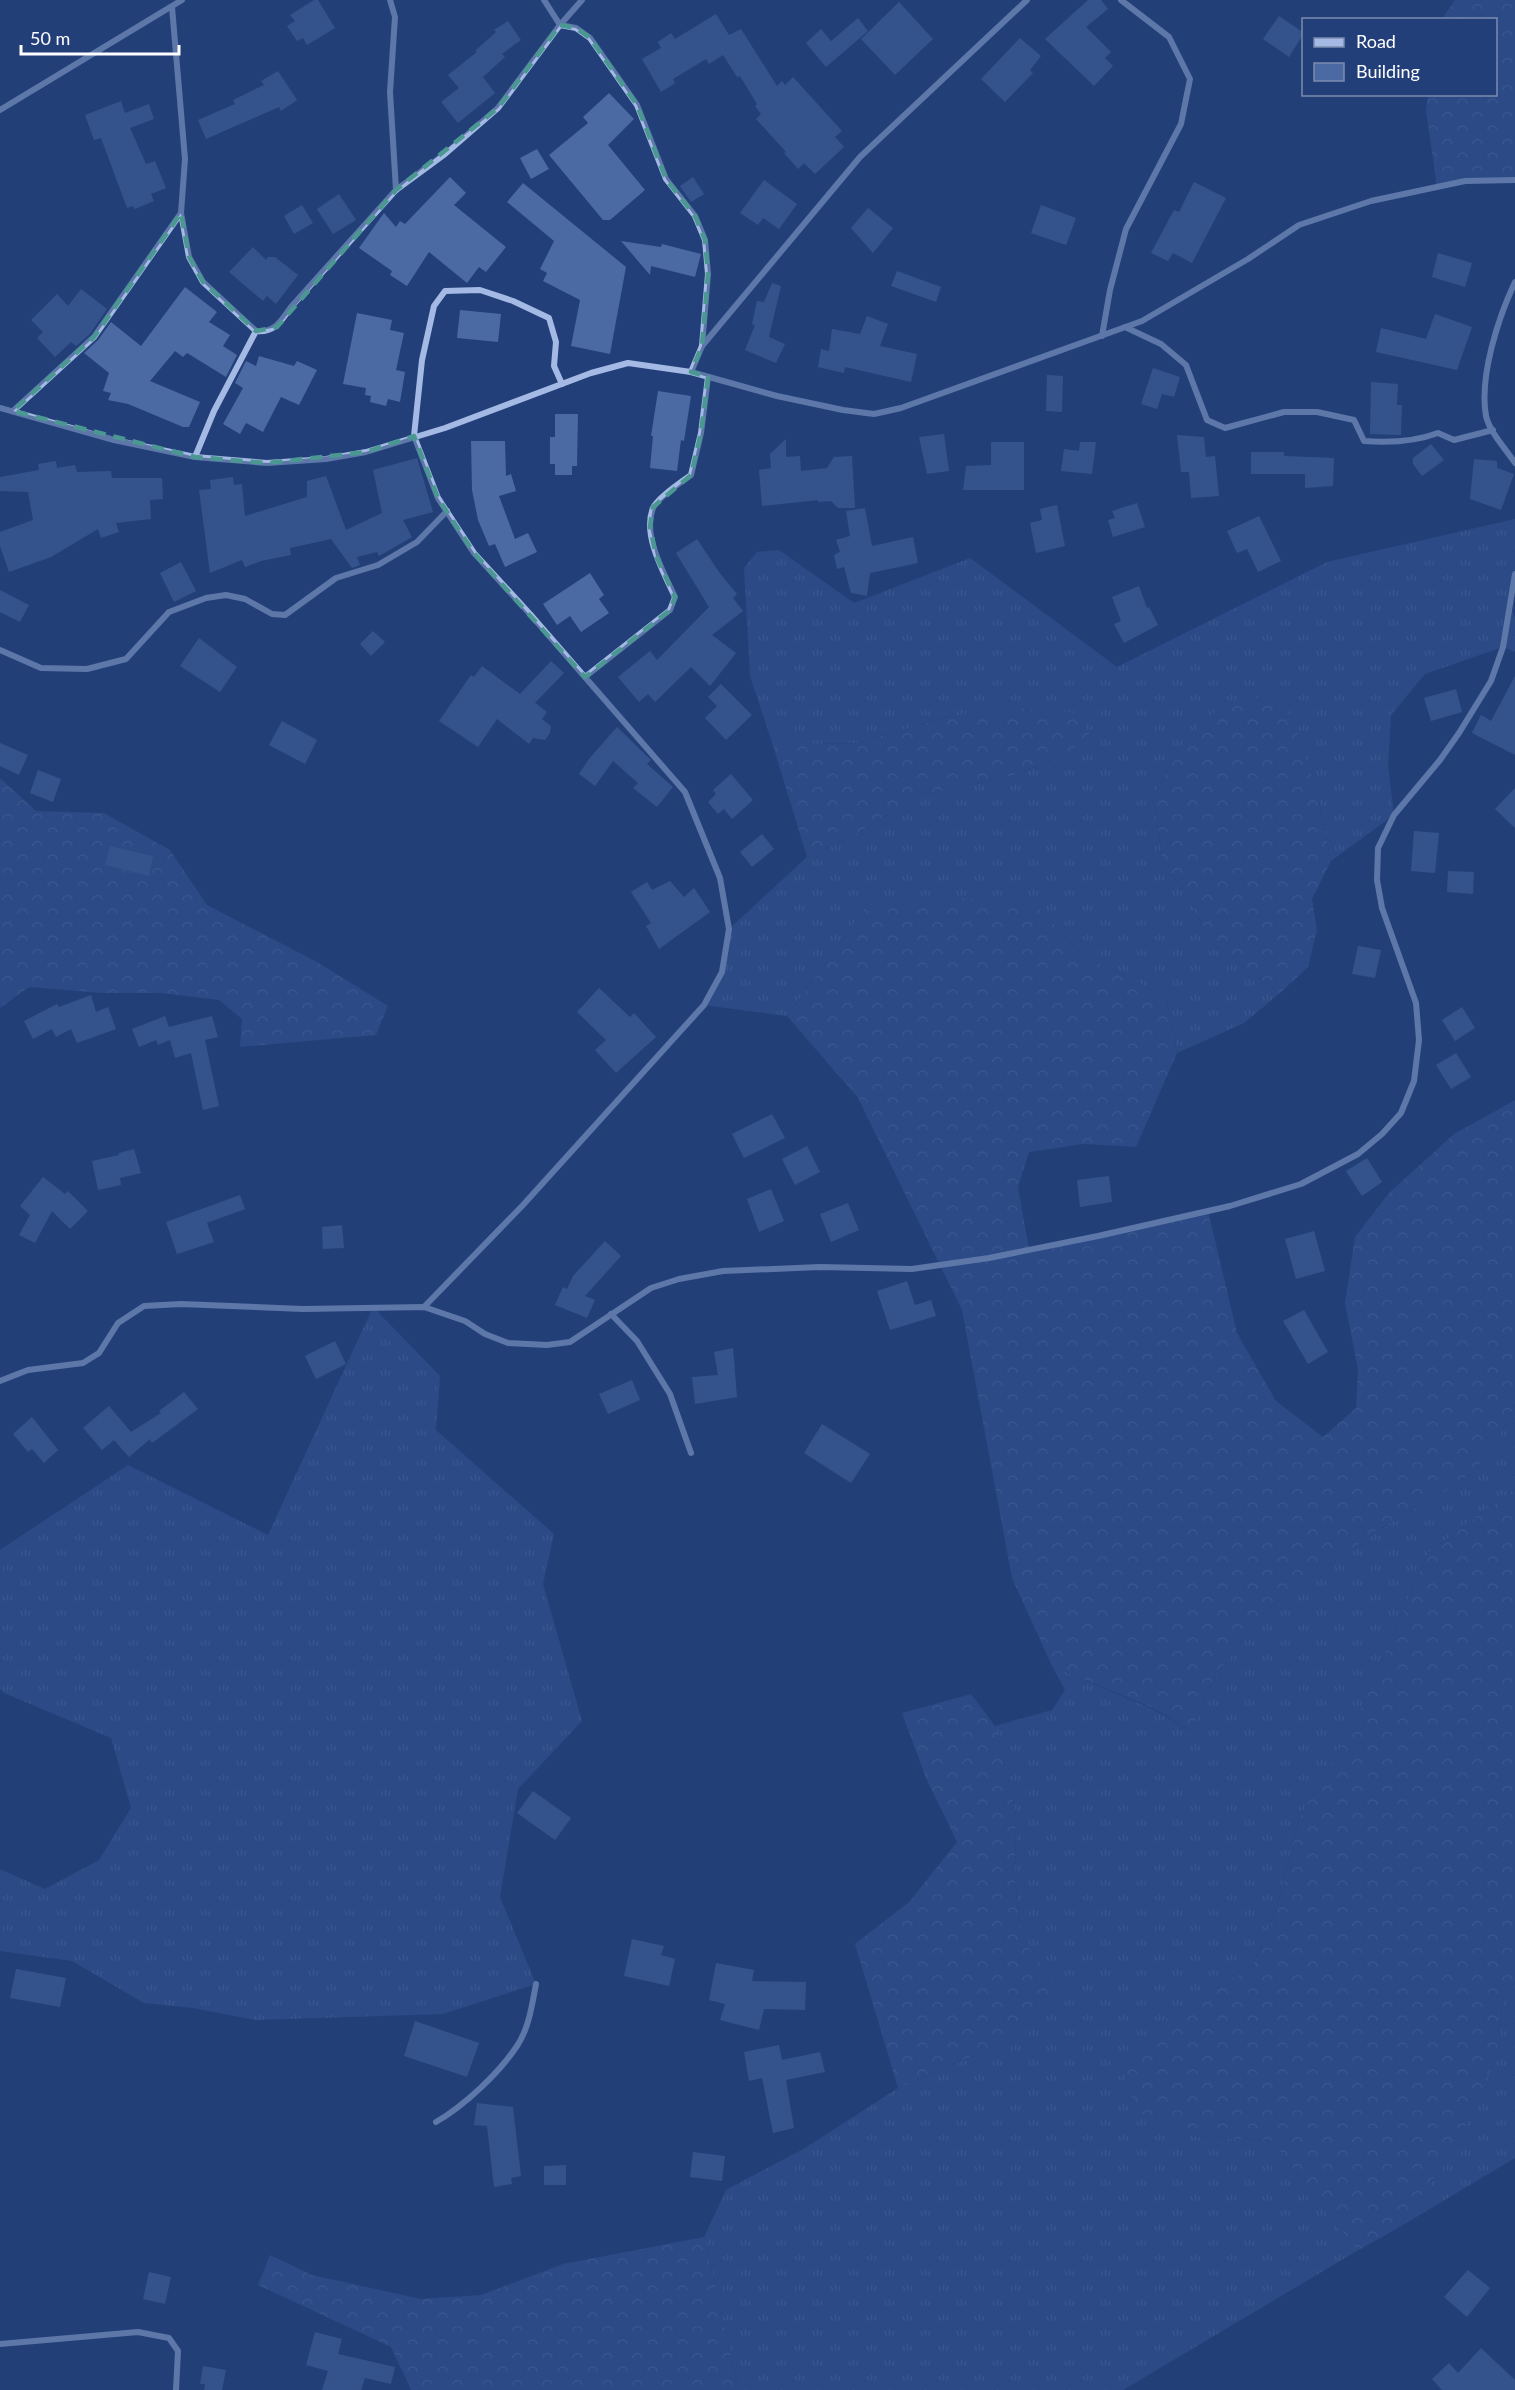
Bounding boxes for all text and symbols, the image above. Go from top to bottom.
scale bar [21,18,178,56]
legend [1302,18,1497,96]
text: 50 m [30,27,70,49]
text: Road [1356,30,1396,52]
text: Building [1356,60,1420,82]

